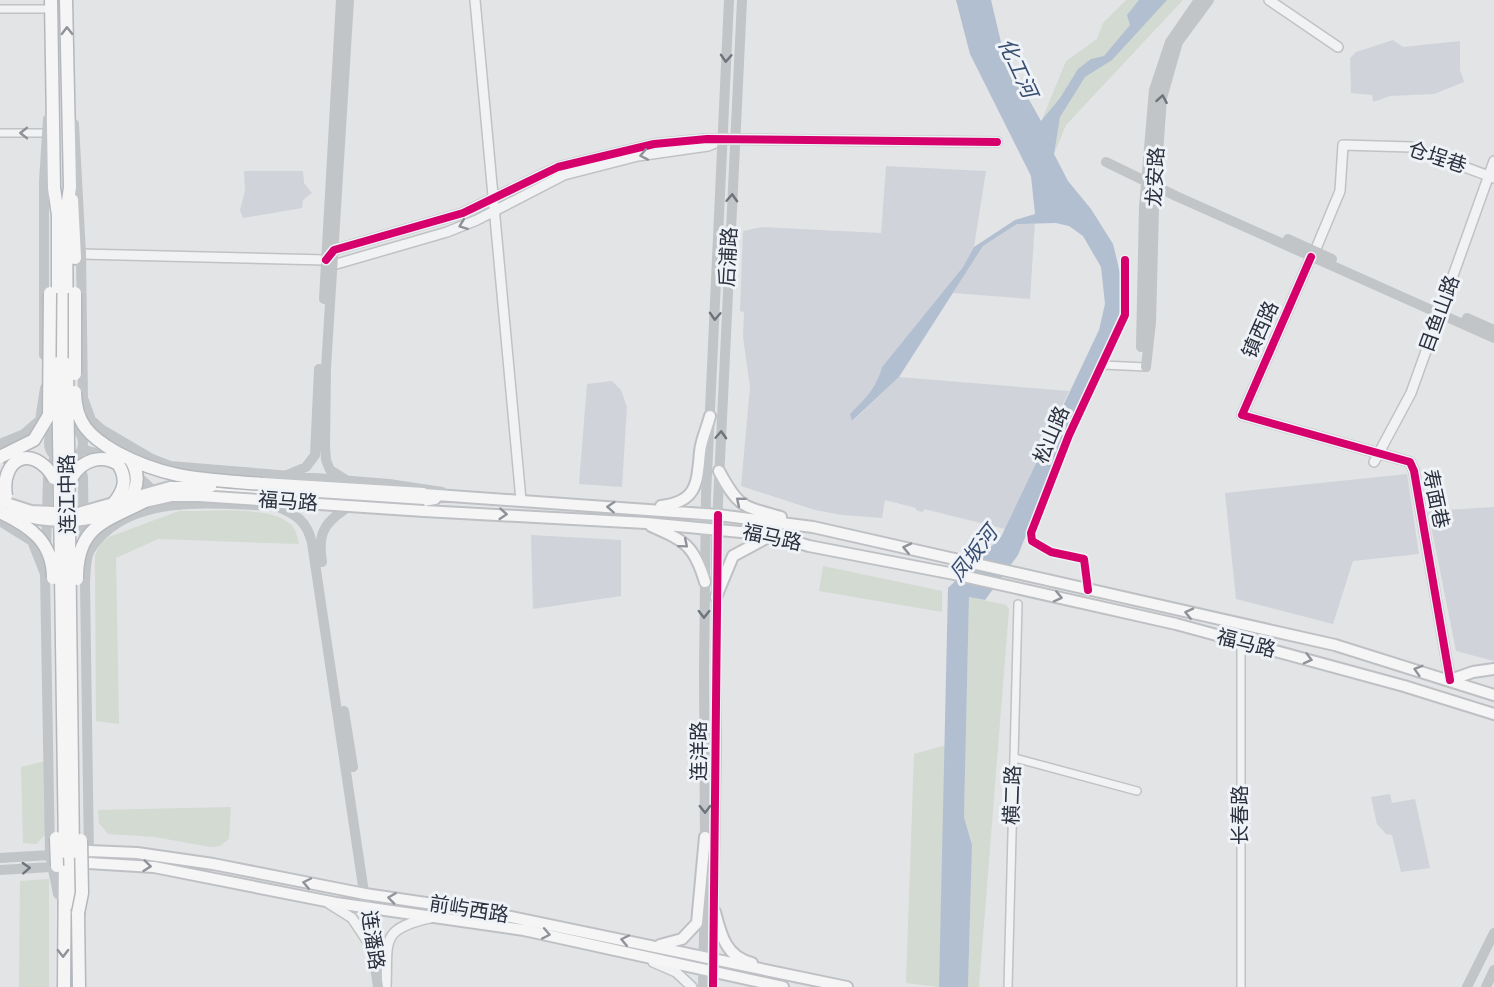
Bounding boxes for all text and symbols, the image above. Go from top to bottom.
one-way arrow [61,26,73,35]
water label: 化工河 [992,34,1043,105]
one-way arrow [719,54,732,63]
one-way arrow [1156,95,1168,104]
one-way arrow [19,127,28,139]
street label: 仓埕巷 [1405,137,1469,179]
street label: 龙安路 [1142,146,1170,208]
one-way arrow [639,148,649,161]
one-way arrow [726,194,739,203]
one-way arrow [459,218,469,231]
street label: 后浦路 [715,226,743,288]
street label: 目鱼山路 [1415,272,1465,356]
street label: 镇西路 [1238,298,1284,362]
one-way arrow [708,312,721,321]
street label: 松山路 [1029,403,1075,467]
one-way arrow [714,431,727,440]
street label: 连江中路 [55,454,81,534]
street label: 寿面巷 [1417,467,1453,531]
street label: 福马路 [257,488,319,516]
one-way arrow [735,497,746,508]
one-way arrow [606,500,615,513]
one-way arrow [499,507,508,520]
water label: 凤坂河 [945,518,1006,587]
street label: 福马路 [740,520,804,556]
one-way arrow [677,537,688,548]
one-way arrow [902,543,912,556]
one-way arrow [1052,590,1062,603]
one-way arrow [1184,607,1194,620]
one-way arrow [698,610,710,619]
street label: 福马路 [1214,625,1278,663]
one-way arrow [1303,652,1313,665]
one-way arrow [1414,665,1424,677]
street label: 连洋路 [688,721,712,781]
street label: 横二路 [1000,765,1026,825]
street label: 长春路 [1229,785,1253,845]
one-way arrow [699,805,711,814]
one-way arrow [142,859,151,872]
one-way arrow [21,862,30,875]
one-way arrow [303,877,313,890]
street label: 前屿西路 [428,892,510,928]
one-way arrow [388,893,397,905]
street label: 连潘路 [356,909,388,971]
one-way arrow [540,927,550,940]
one-way arrow [621,934,631,947]
one-way arrow [57,948,69,957]

